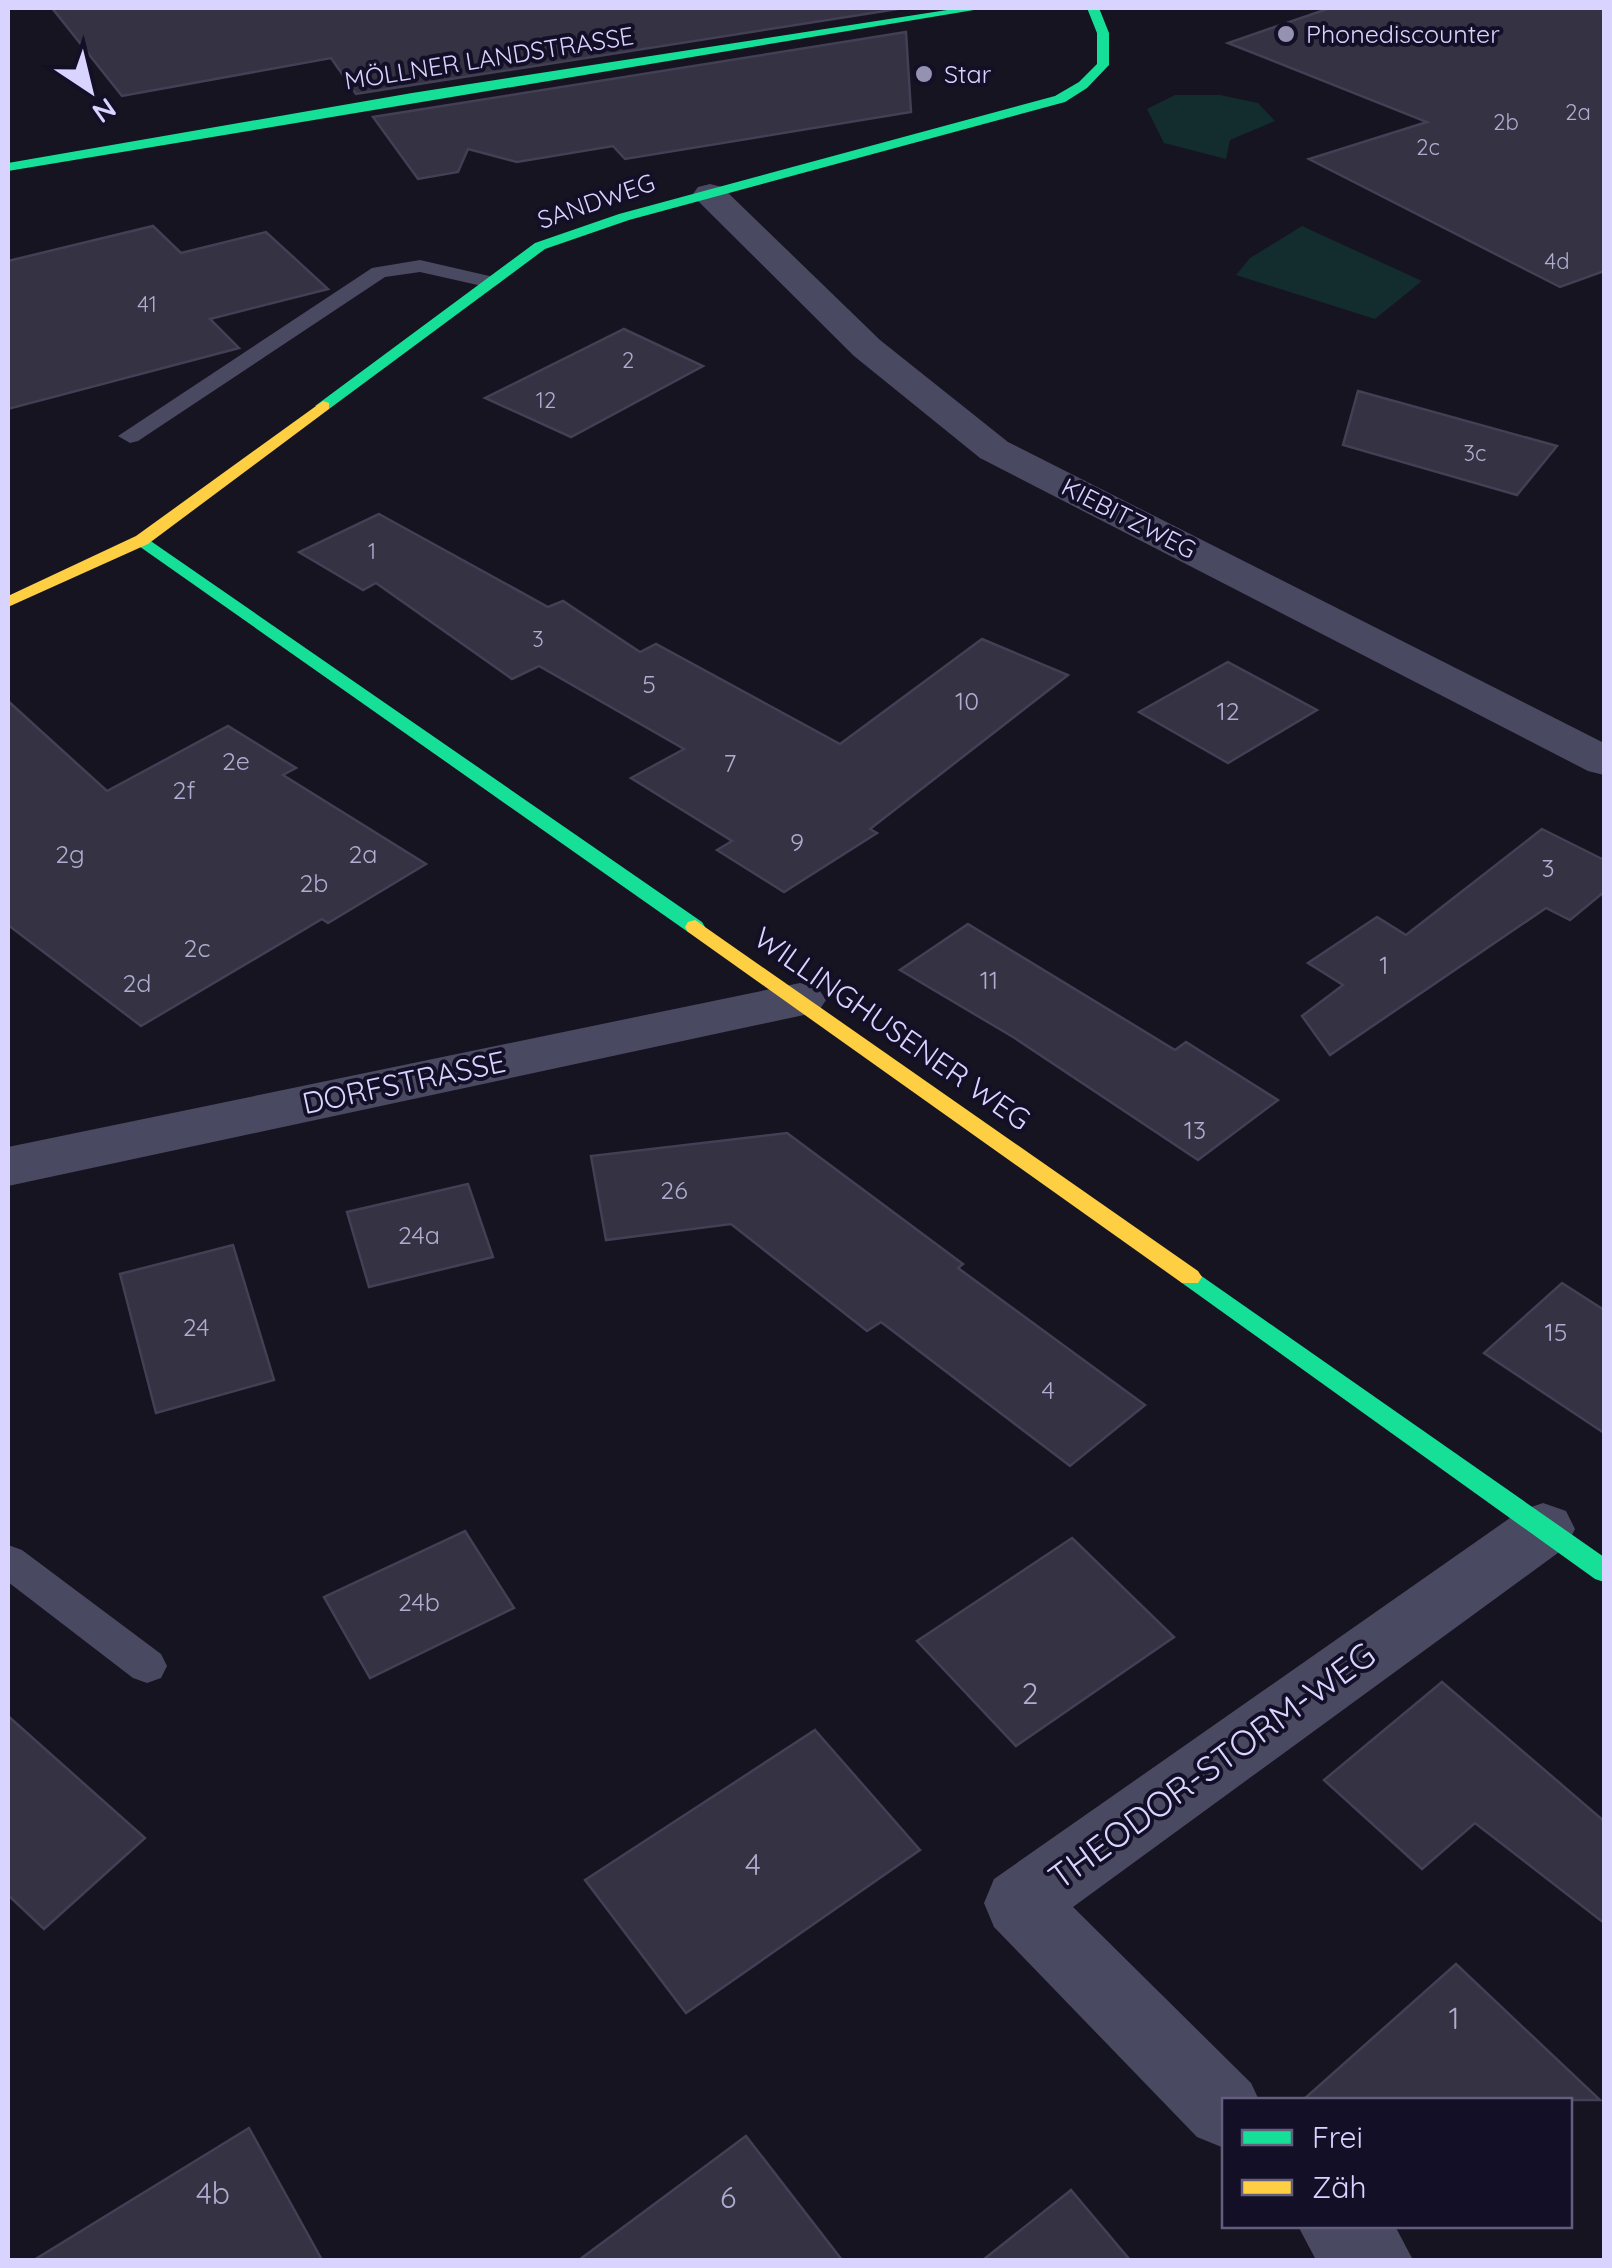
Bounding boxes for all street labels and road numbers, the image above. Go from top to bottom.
street label: MÖLLNER LANDSTRASSE [342,19,636,96]
street label: SANDWEG [533,166,659,235]
street label: KIEBITZWEG [1057,470,1202,565]
street label: WILLINGHUSENER WEG [747,918,1038,1138]
street label: DORFSTRASSE [299,1042,509,1122]
street label: THEODOR-STORM-WEG [1039,1632,1383,1899]

